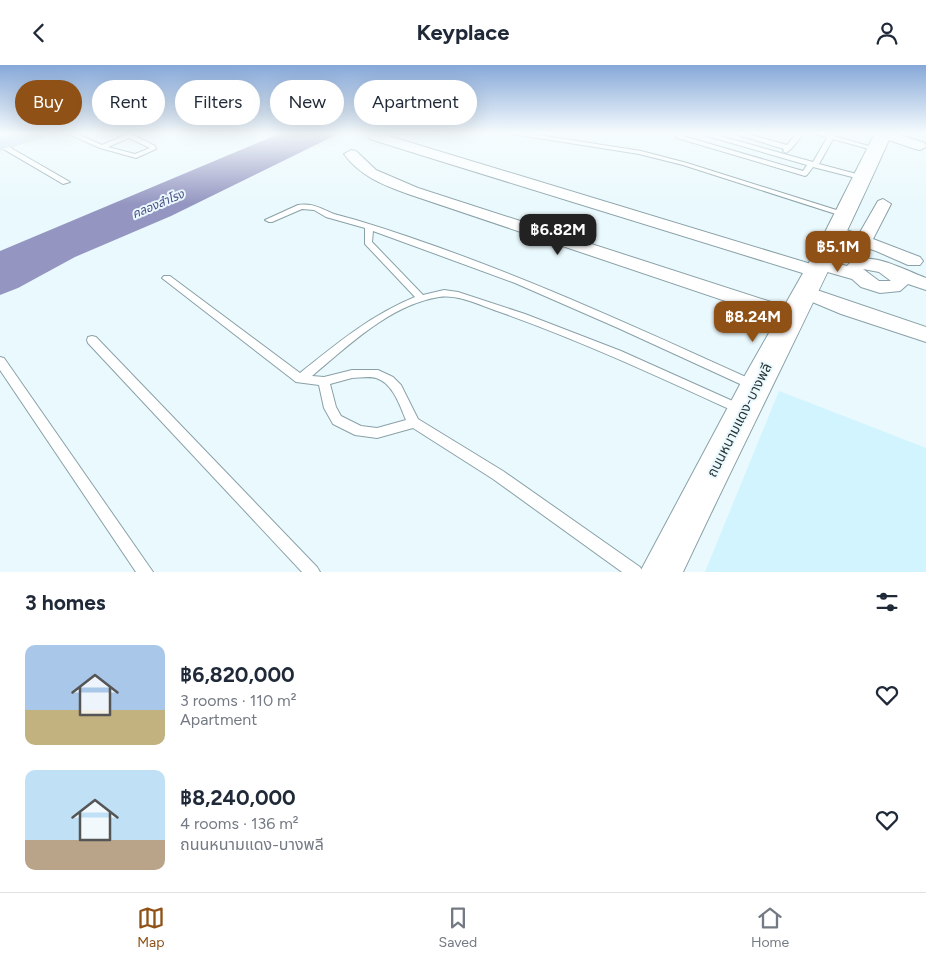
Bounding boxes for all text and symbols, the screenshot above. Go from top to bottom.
icon: back [25,19,53,47]
text: Keyplace [417,19,509,46]
icon: person [873,19,901,47]
chip: Buy [15,80,82,125]
chip: Rent [92,80,165,125]
chip: Filters [175,80,260,125]
chip: New [270,80,344,125]
chip: Apartment [354,80,477,125]
water label: คลองสำโรง [130,187,187,221]
pin: ฿6.82M [517,213,599,256]
text: ฿6.82M [530,220,586,239]
pin: ฿5.1M [803,231,873,273]
text: ฿5.1M [816,237,860,256]
pin: ฿8.24M [712,301,794,343]
text: ฿8.24M [725,307,781,326]
street label: ถนนหนามแดง-บางพลี [703,360,776,480]
icon: filters [873,588,901,616]
text: 3 homes [25,590,106,615]
text: ฿6,820,000 [180,662,295,687]
icon: home [65,665,125,725]
icon: heart [873,681,901,709]
text: 3 rooms · 110 m² [180,691,296,710]
text: Apartment [180,710,257,729]
text: ฿8,240,000 [180,785,296,810]
icon: home [65,790,125,850]
icon: heart [873,806,901,834]
text: 4 rooms · 136 m² [180,814,299,833]
text: ถนนหนามแดง-บางพลี [180,835,324,854]
tab: Map [137,904,165,951]
tab: Saved [439,904,477,951]
tab: Home [751,904,789,951]

